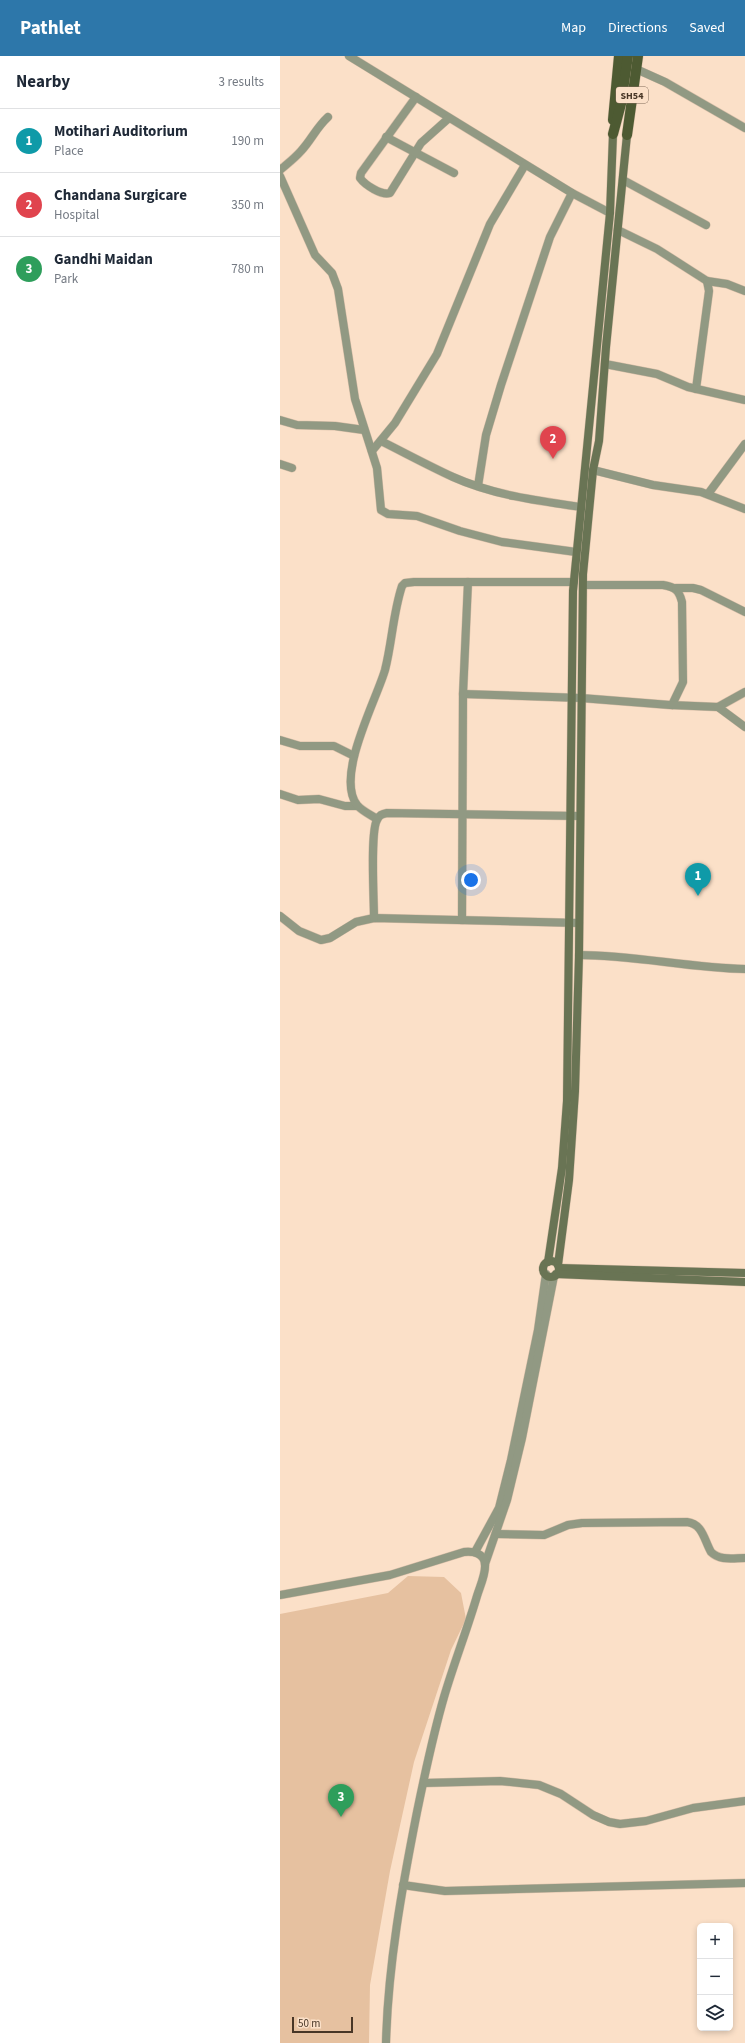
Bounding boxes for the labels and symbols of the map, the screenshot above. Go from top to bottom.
road number: SH54 [616,87,648,103]
pin: 2 [540,426,566,459]
pin: 1 [685,863,711,896]
your location [461,870,481,890]
pin: 3 [328,1784,354,1817]
scale bar [292,2015,353,2034]

